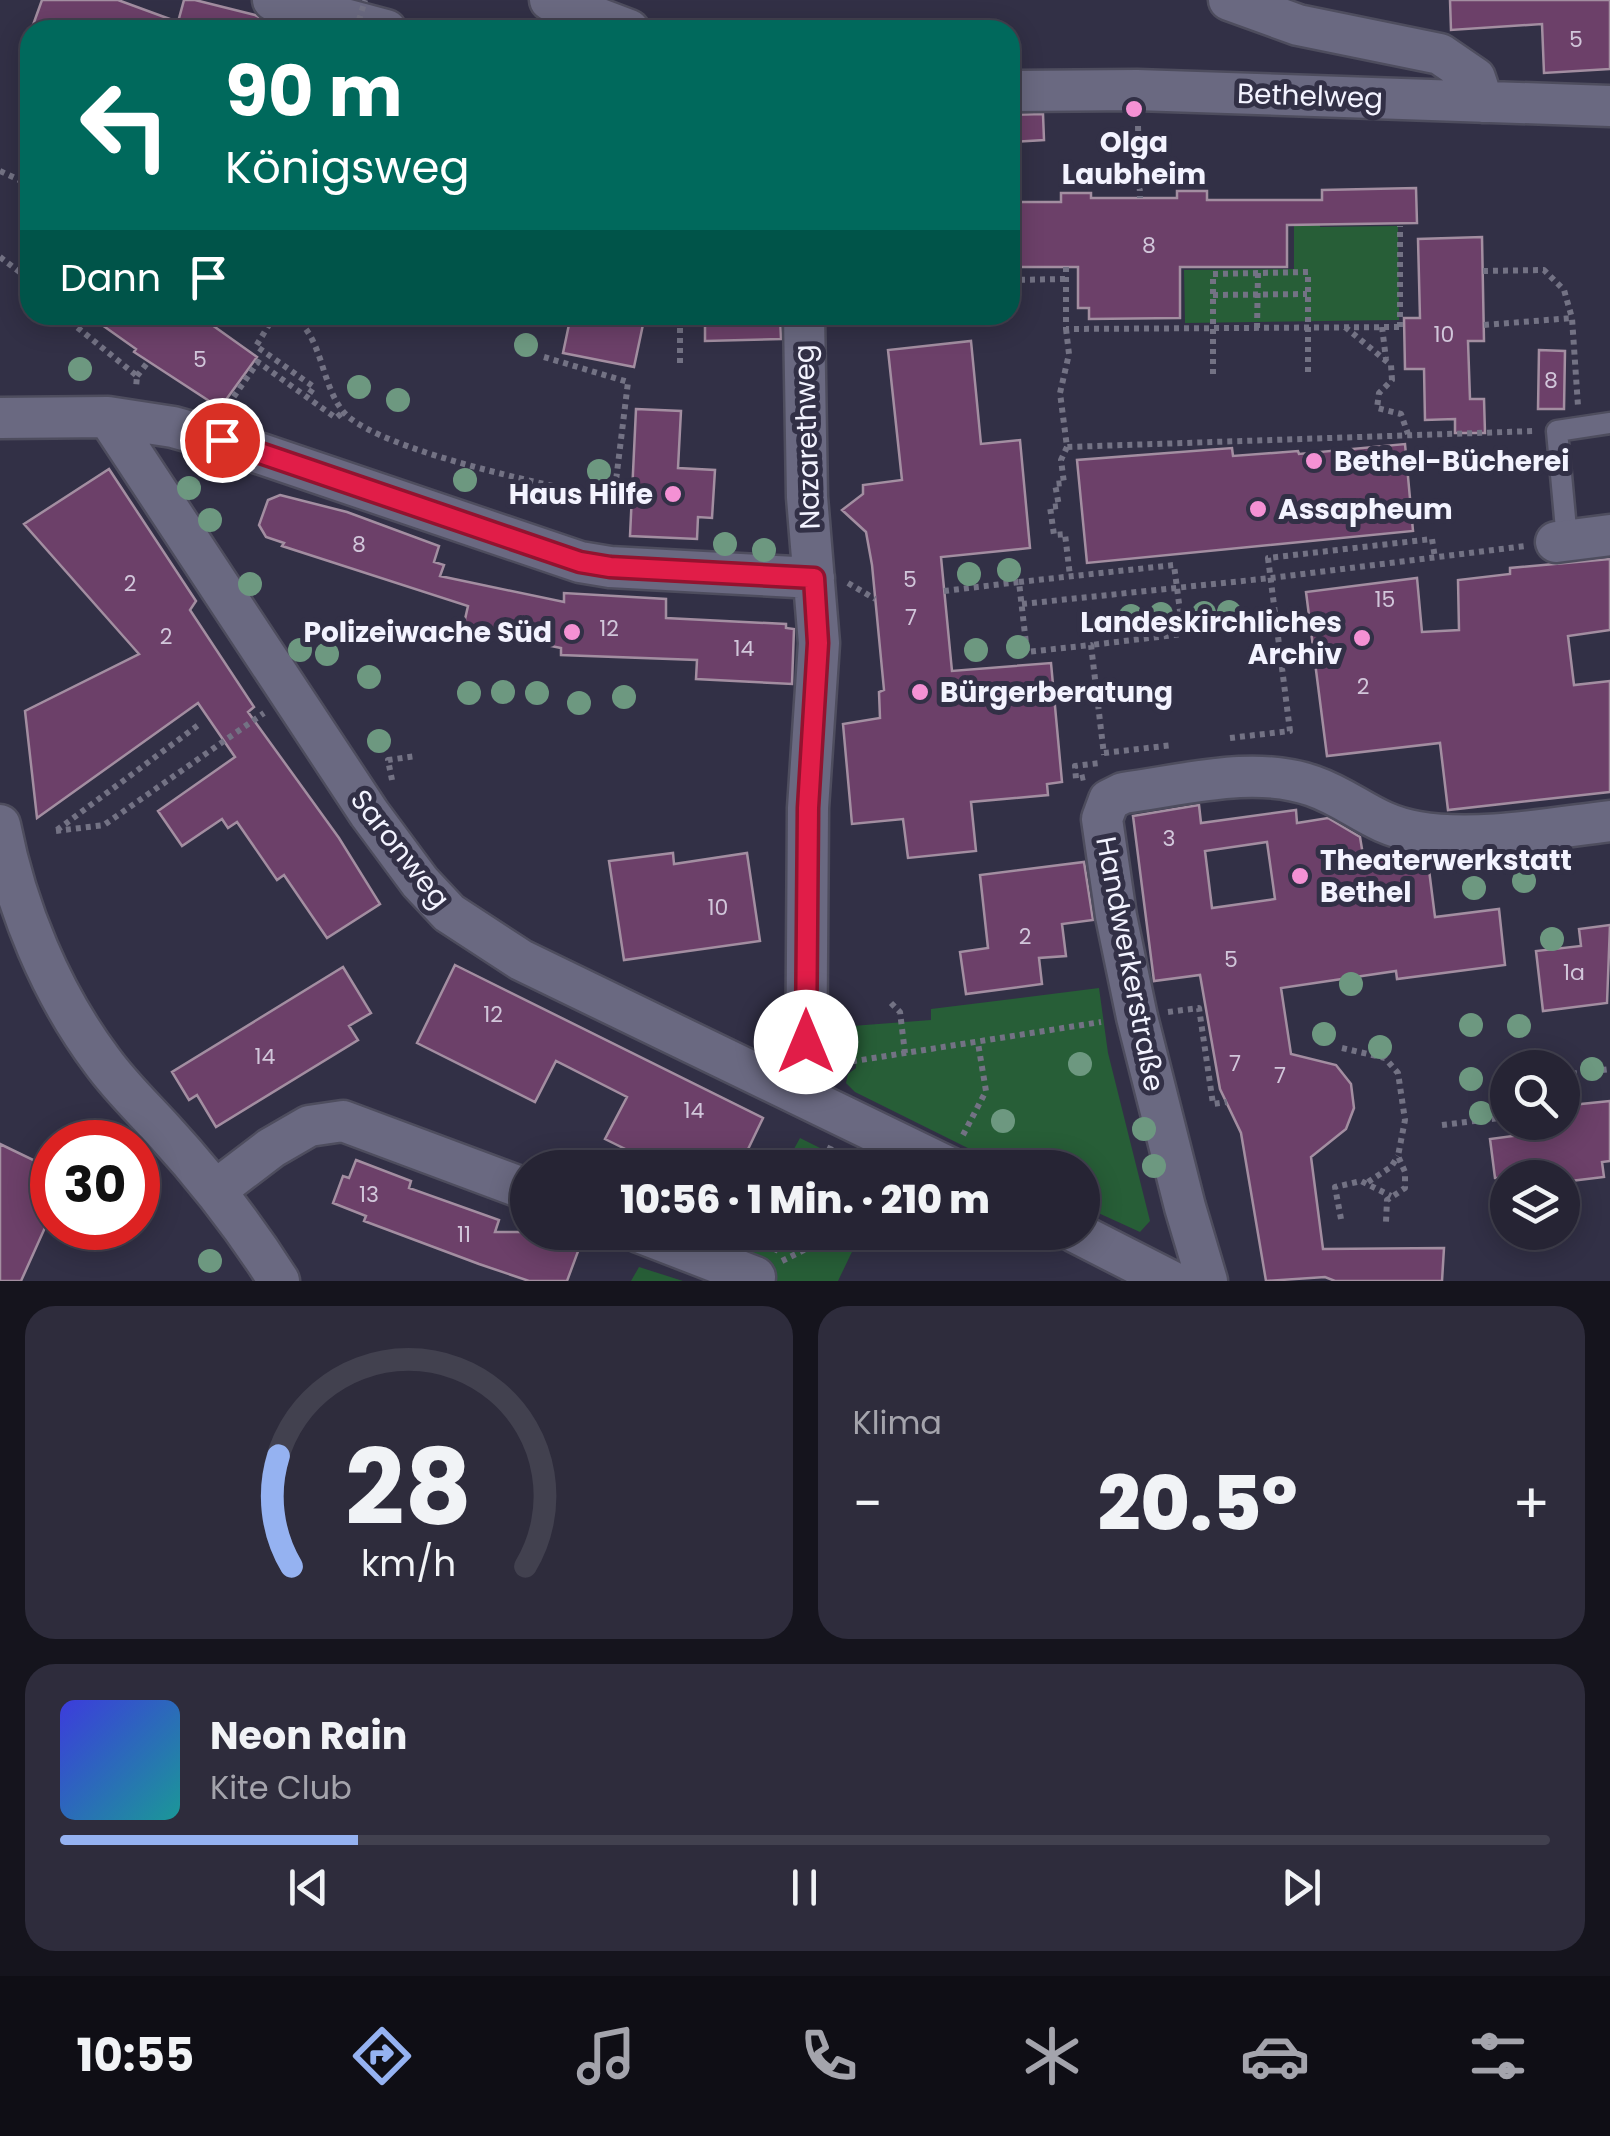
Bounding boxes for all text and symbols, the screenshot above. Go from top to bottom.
house number: 5 [1569,24,1583,55]
text: 90 m [225,42,403,141]
icon: left [60,60,190,190]
street label: Bethelweg [1236,74,1384,118]
marker: Olga Laubheim [1123,98,1145,120]
place label: Olga Laubheim [1062,123,1206,194]
text: Königsweg [225,136,470,199]
house number: 8 [1142,230,1156,261]
icon: arrive [181,250,236,305]
text: Dann [60,251,161,304]
house number: 10 [1434,319,1454,350]
house number: 5 [193,344,207,375]
street label: Nazarethweg [784,344,830,530]
house number: 8 [1544,365,1558,396]
pin [180,398,265,483]
icon: arrive [195,413,250,468]
place label: Bethel-Bücherei [1334,442,1570,481]
marker: Bethel-Bücherei [1303,450,1325,472]
place label: Haus Hilfe [509,475,653,514]
marker: Haus Hilfe [662,483,684,505]
place label: Assapheum [1278,490,1453,529]
marker: Assapheum [1247,498,1269,520]
house number: 8 [352,529,366,560]
house number: 5 [903,564,917,595]
house number: 2 [124,568,136,599]
house number: 15 [1375,584,1395,615]
house number: 7 [905,602,917,633]
place label: Landeskirchliches Archiv [1080,603,1342,674]
place label: Polizeiwache Süd [303,613,552,652]
house number: 12 [599,613,619,644]
house number: 2 [160,621,172,652]
marker: Polizeiwache Süd [561,621,583,643]
marker: Landeskirchliches Archiv [1351,627,1373,649]
house number: 14 [734,633,755,664]
house number: 2 [1357,671,1369,702]
place label: Bürgerberatung [940,673,1173,712]
marker: Bürgerberatung [909,681,931,703]
street label: Saronweg [341,781,459,917]
house number: 3 [1163,823,1175,854]
street label: Handwerkerstraße [1086,833,1174,1095]
place label: Theaterwerkstatt Bethel [1320,841,1572,912]
marker: Theaterwerkstatt Bethel [1289,865,1311,887]
house number: 10 [708,892,728,923]
house number: 2 [1019,921,1031,952]
house number: 5 [1224,944,1238,975]
house number: 1a [1563,957,1585,988]
position arrow [754,990,858,1094]
house number: 12 [483,999,503,1030]
house number: 14 [255,1041,276,1072]
house number: 7 [1229,1048,1241,1079]
map controls [1490,1050,1580,1250]
button: search [1490,1050,1580,1140]
house number: 7 [1274,1060,1286,1091]
house number: 14 [684,1095,705,1126]
speed limit sign: 30 [30,1120,160,1250]
button: layers [1490,1160,1580,1250]
text: 10:56 · 1 Min. · 210 m [620,1173,990,1226]
house number: 13 [359,1179,379,1210]
house number: 11 [457,1219,471,1250]
text: Klima [853,1400,942,1445]
text: 28 [345,1415,472,1560]
text: 20.5° [1098,1451,1297,1556]
text: − [853,1465,883,1542]
text: + [1512,1465,1550,1542]
text: km/h [361,1538,456,1589]
text: Neon Rain [210,1709,407,1762]
text: Kite Club [210,1765,352,1810]
icon: previous [281,1860,336,1915]
icon: pause [777,1860,832,1915]
icon: next [1274,1860,1329,1915]
icon: directions [347,2021,417,2091]
icon: music [571,2021,641,2091]
icon: phone [794,2021,864,2091]
icon: climate [1017,2021,1087,2091]
icon: car [1240,2021,1310,2091]
icon: filters [1463,2021,1533,2091]
text: 10:55 [77,2024,194,2087]

